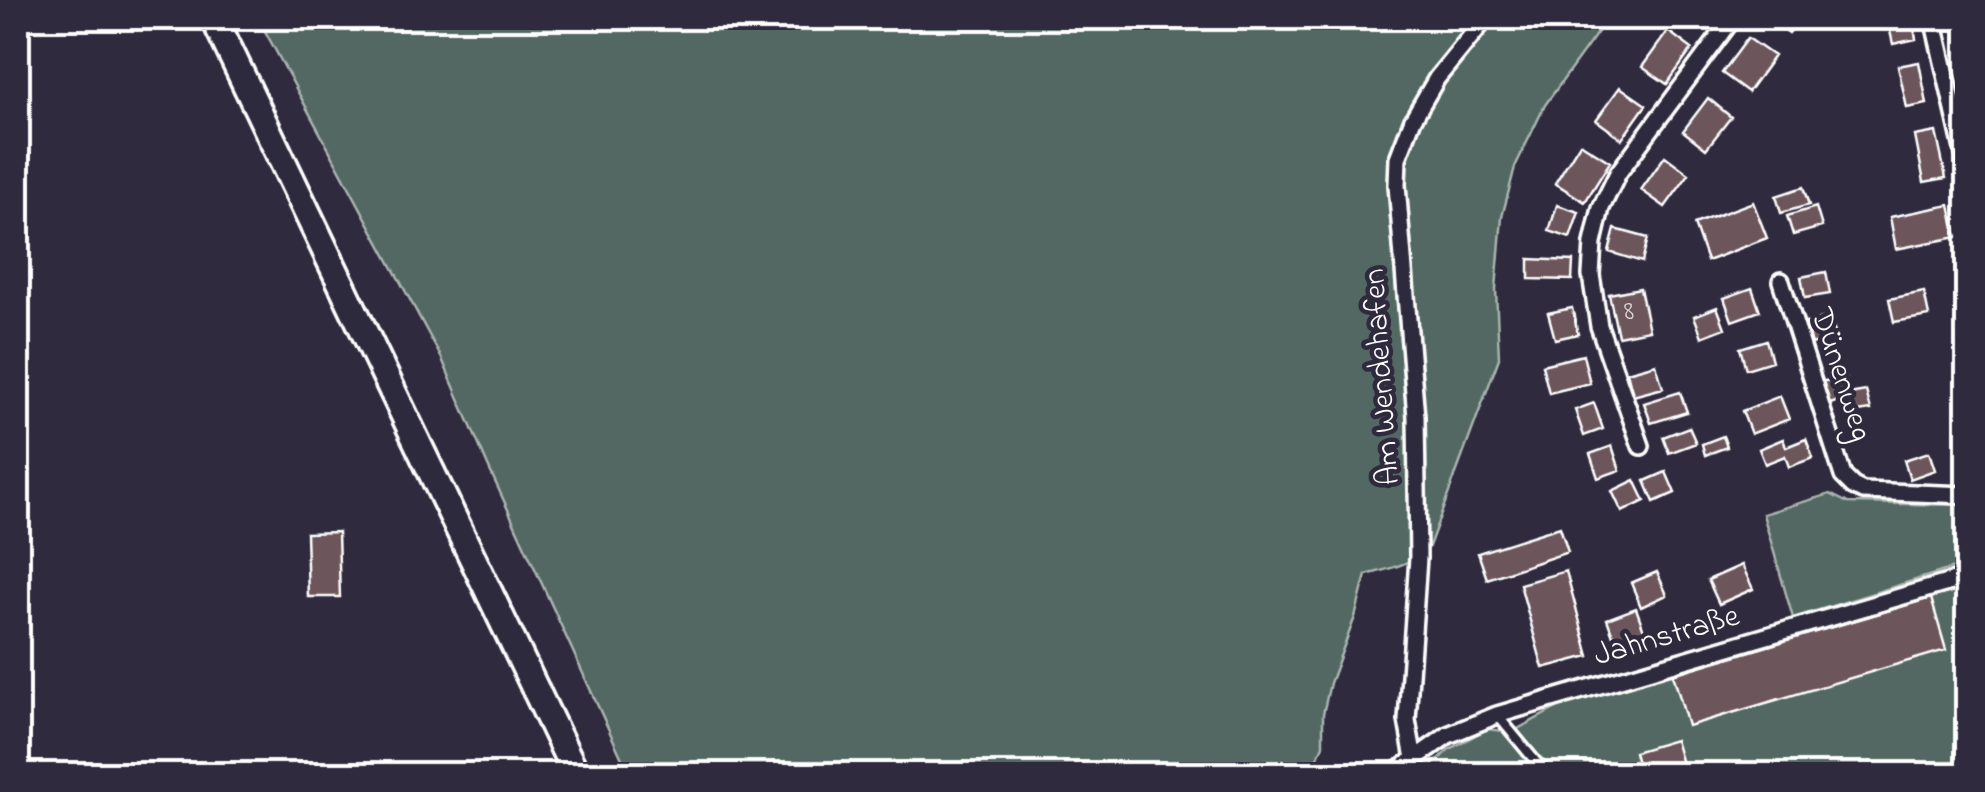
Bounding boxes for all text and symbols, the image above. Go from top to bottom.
street label: Am Wendehafen [1352,267,1414,487]
house number: 8 [1624,292,1634,333]
street label: Dünenweg [1796,301,1884,448]
street label: Jahnstraße [1589,594,1746,680]

